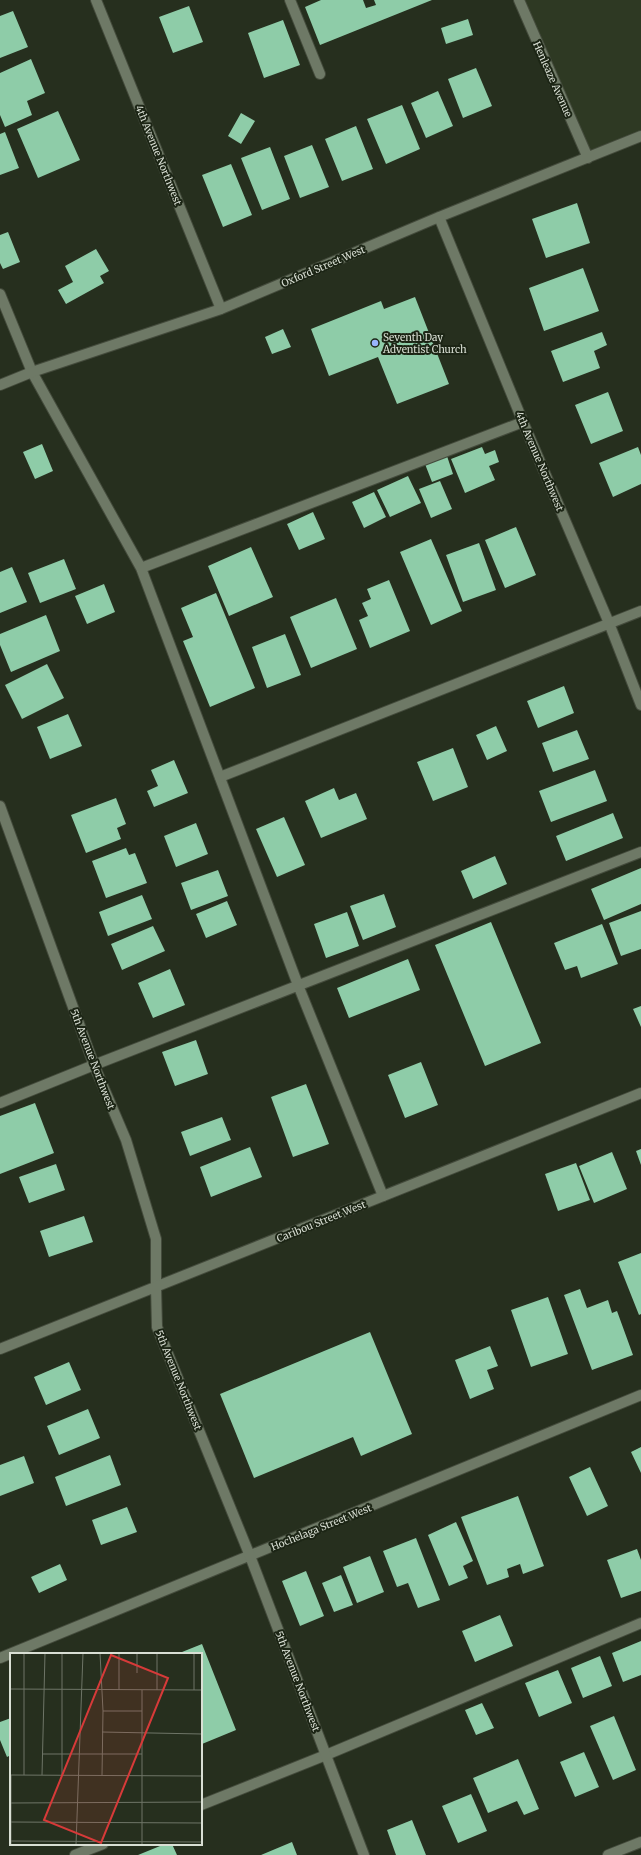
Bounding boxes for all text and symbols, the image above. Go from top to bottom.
street label: Henleaze Avenue [530,39,575,119]
street label: 4th Avenue Northwest [132,103,185,207]
street label: Oxford Street West [279,243,367,290]
place label: Seventh Day Adventist Church [382,331,467,356]
marker: Seventh Day Adventist Church [370,338,380,348]
street label: 4th Avenue Northwest [513,409,566,513]
street label: 5th Avenue Northwest [67,1007,118,1111]
street label: Caribou Street West [275,1198,368,1245]
street label: 5th Avenue Northwest [153,1328,205,1432]
street label: Hochelaga Street West [269,1501,374,1554]
street label: 5th Avenue Northwest [272,1629,323,1733]
inset map [10,1653,202,1845]

